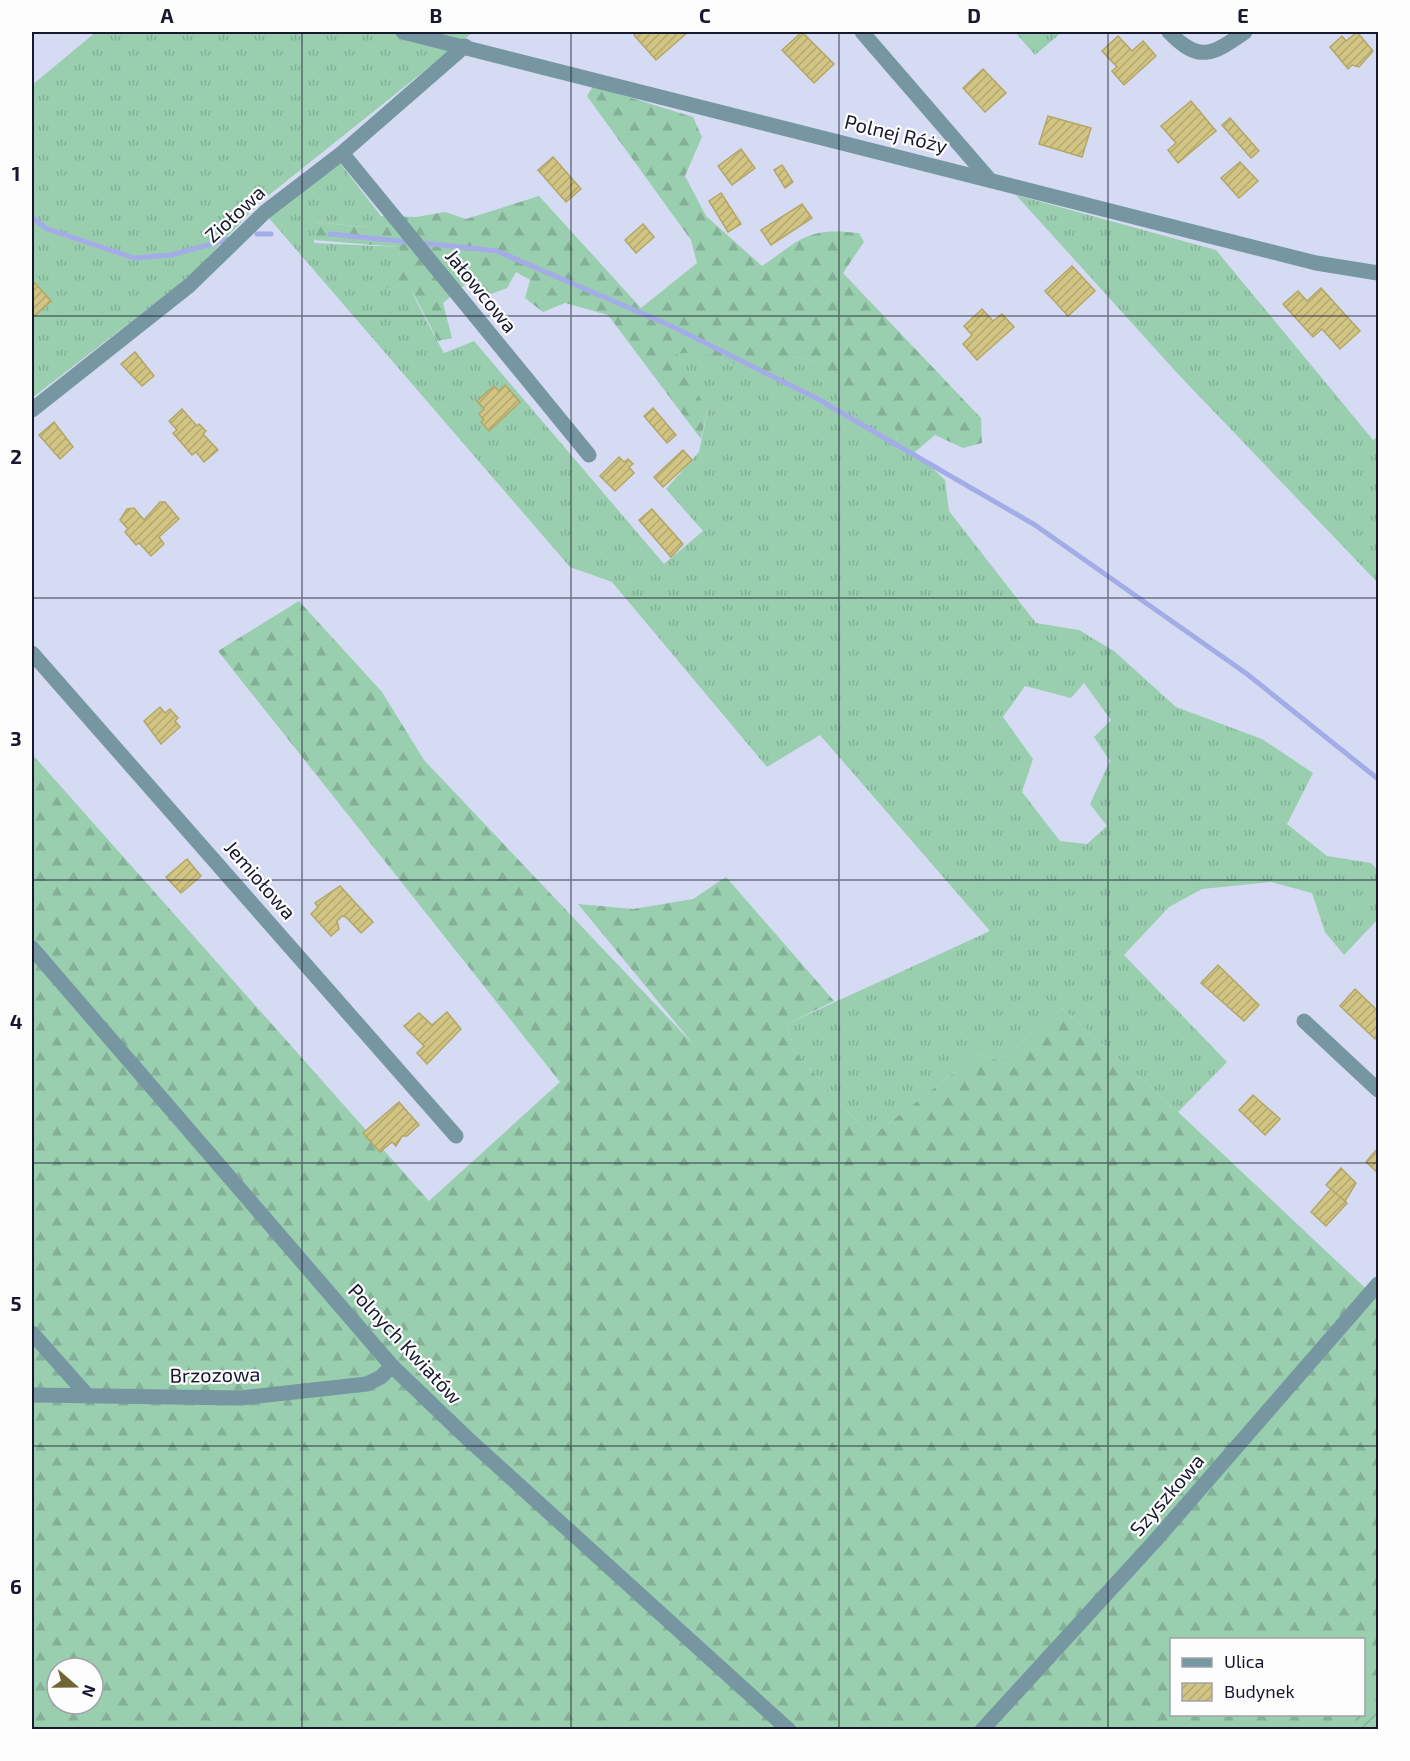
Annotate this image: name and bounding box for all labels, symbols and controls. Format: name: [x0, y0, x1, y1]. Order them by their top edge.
text: A: [160, 3, 174, 27]
text: B: [430, 3, 442, 27]
text: C: [699, 3, 711, 27]
text: D: [967, 3, 981, 27]
text: E: [1237, 3, 1249, 27]
street label: Polnej Róży: [842, 109, 951, 157]
text: 1: [12, 161, 20, 185]
street label: Ziołowa: [199, 180, 269, 247]
street label: Jałowcowa: [441, 244, 523, 337]
text: 2: [10, 444, 22, 468]
text: 3: [10, 726, 22, 750]
street label: Jemiołowa: [220, 835, 302, 924]
text: 4: [10, 1009, 23, 1033]
street label: Polnych Kwiatów: [344, 1278, 468, 1409]
text: 5: [10, 1291, 22, 1315]
street label: Brzozowa: [169, 1361, 261, 1387]
street label: Szyszkowa: [1124, 1448, 1208, 1540]
text: 6: [10, 1574, 22, 1598]
legend: [1170, 1638, 1365, 1716]
text: Ulica: [1224, 1650, 1264, 1672]
north arrow: [45, 1656, 105, 1716]
text: Budynek: [1224, 1680, 1295, 1702]
text: N: [79, 1683, 100, 1700]

